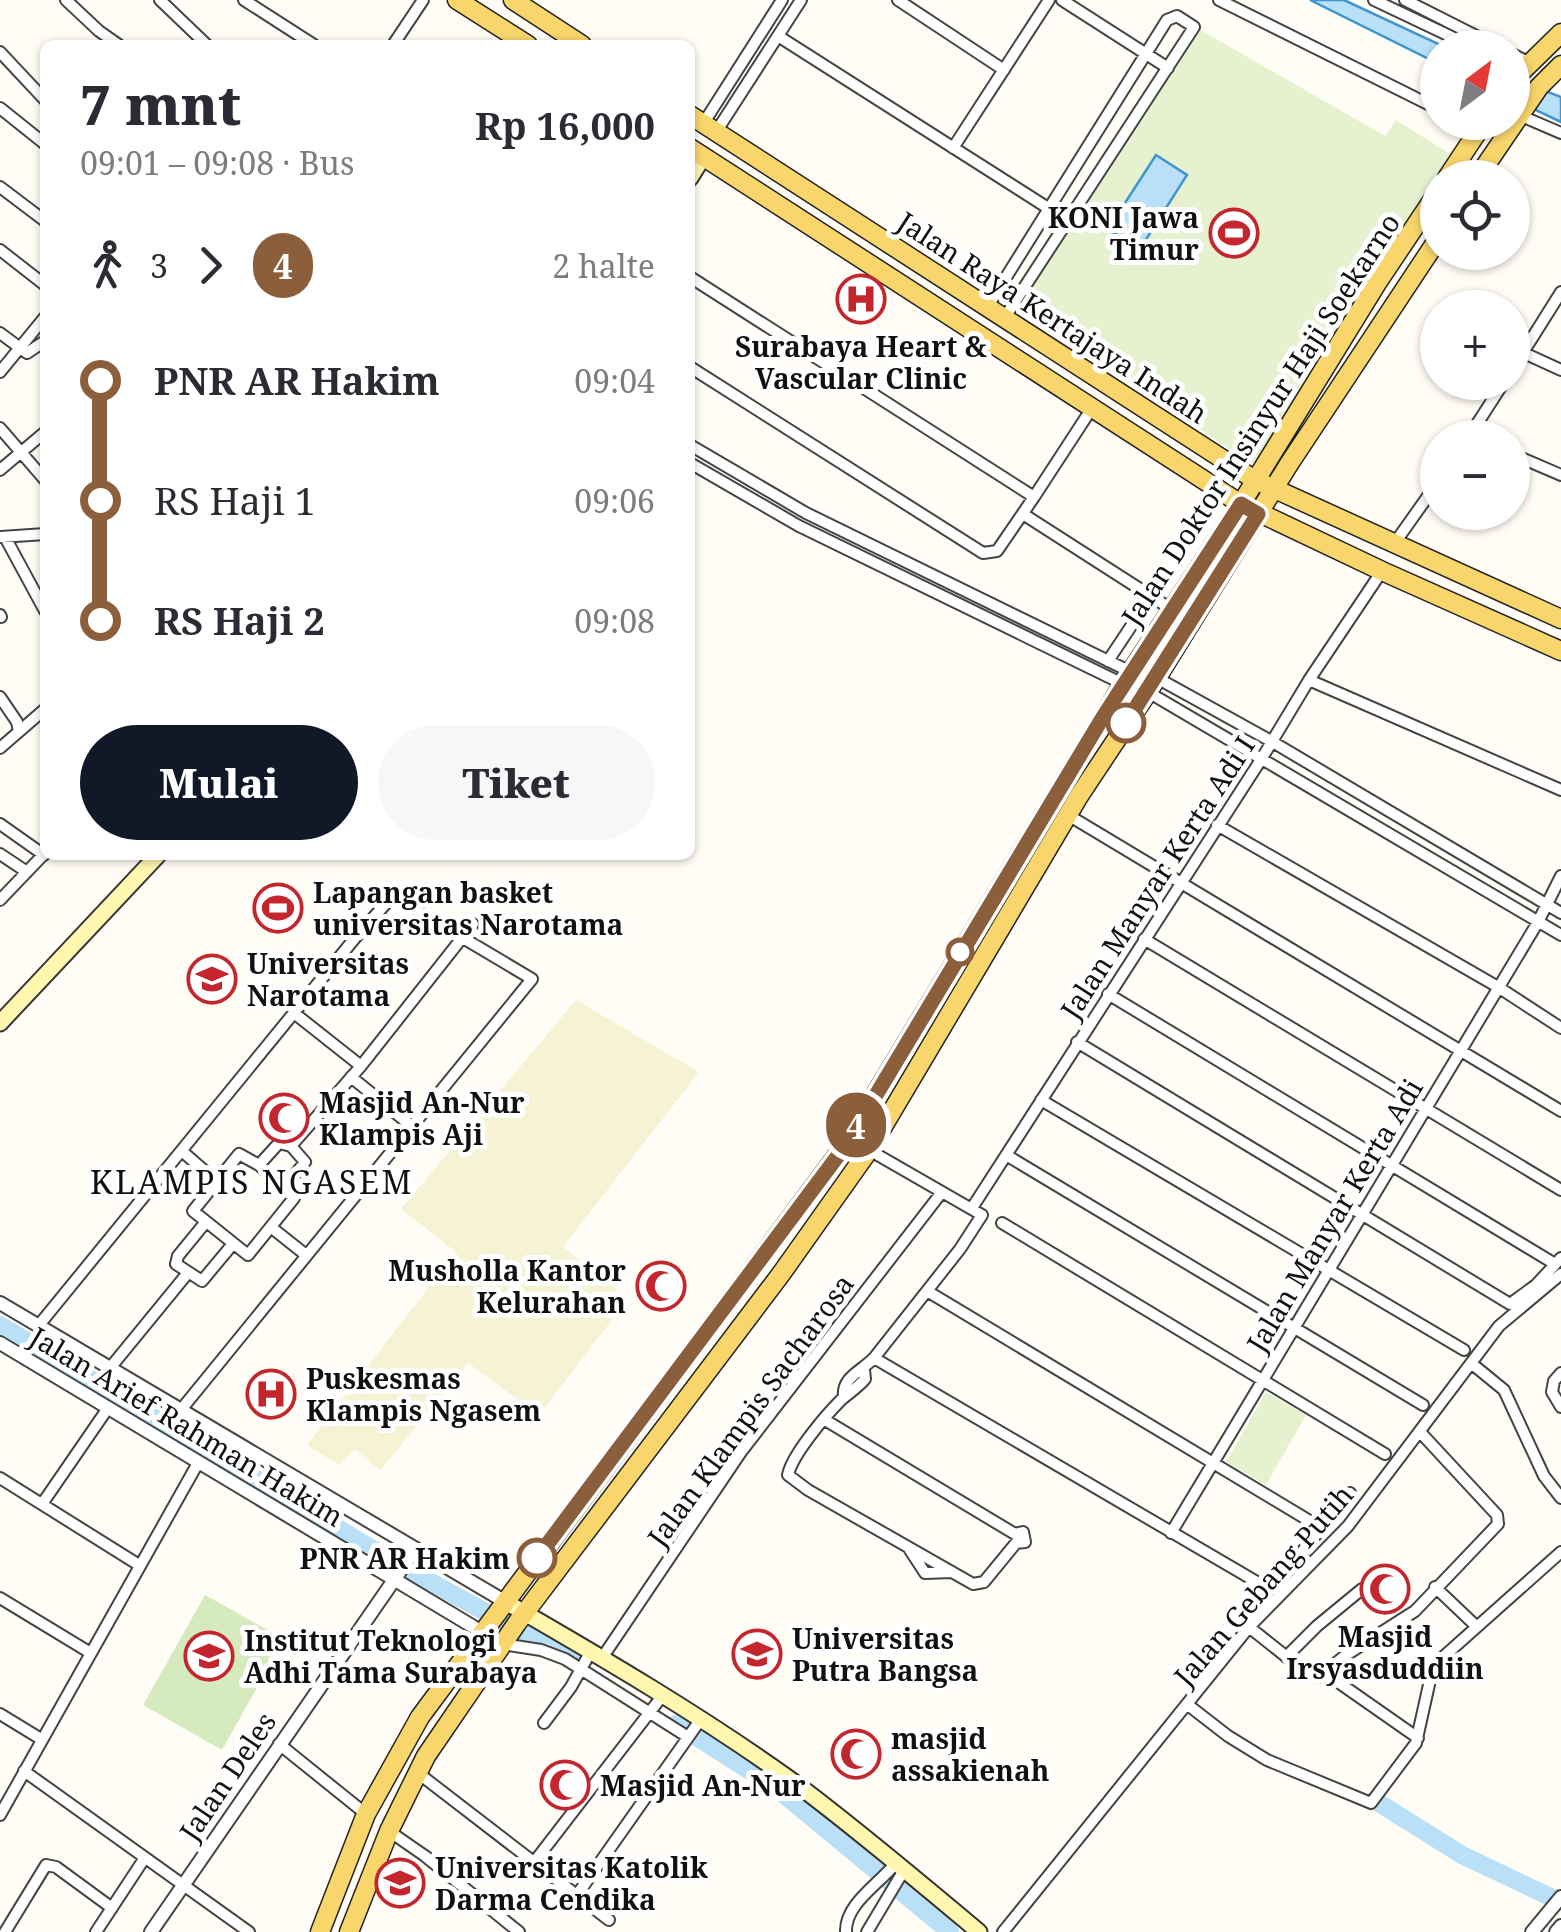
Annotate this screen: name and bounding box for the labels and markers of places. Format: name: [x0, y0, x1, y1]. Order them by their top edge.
place label: KONI Jawa Timur: [1048, 198, 1199, 268]
sports icon: KONI Jawa Timur: [1208, 207, 1260, 259]
hospital icon: Surabaya Heart & Vascular Clinic: [835, 273, 887, 325]
place label: Surabaya Heart & Vascular Clinic: [735, 327, 988, 397]
unlabelled marker: [1107, 704, 1145, 742]
place label: Lapangan basket universitas Narotama: [313, 873, 623, 943]
sports icon: Lapangan basket universitas Narotama: [252, 882, 304, 934]
unlabelled marker: [947, 939, 973, 965]
place label: Universitas Narotama: [247, 944, 409, 1014]
school or university icon: Universitas Narotama: [186, 953, 238, 1005]
place label: Masjid An-Nur Klampis Aji: [319, 1083, 525, 1153]
mosque icon: Masjid An-Nur Klampis Aji: [258, 1092, 310, 1144]
place label: Musholla Kantor Kelurahan: [388, 1251, 626, 1321]
mosque icon: Musholla Kantor Kelurahan: [635, 1260, 687, 1312]
place label: Puskesmas Klampis Ngasem: [306, 1359, 541, 1429]
hospital icon: Puskesmas Klampis Ngasem: [245, 1368, 297, 1420]
place label: PNR AR Hakim: [300, 1539, 510, 1577]
marker: PNR AR Hakim: [518, 1539, 556, 1577]
mosque icon: Masjid Irsyasduddiin: [1359, 1563, 1411, 1615]
place label: Masjid Irsyasduddiin: [1286, 1617, 1484, 1687]
place label: Universitas Putra Bangsa: [792, 1619, 978, 1689]
place label: Institut Teknologi Adhi Tama Surabaya: [244, 1621, 538, 1691]
school or university icon: Universitas Putra Bangsa: [731, 1628, 783, 1680]
school or university icon: Institut Teknologi Adhi Tama Surabaya: [183, 1630, 235, 1682]
place label: masjid assakienah: [891, 1719, 1049, 1789]
mosque icon: masjid assakienah: [830, 1728, 882, 1780]
mosque icon: Masjid An-Nur: [539, 1759, 591, 1811]
place label: Masjid An-Nur: [600, 1766, 806, 1804]
place label: Universitas Katolik Darma Cendika: [435, 1848, 708, 1918]
school or university icon: Universitas Katolik Darma Cendika: [374, 1857, 426, 1909]

